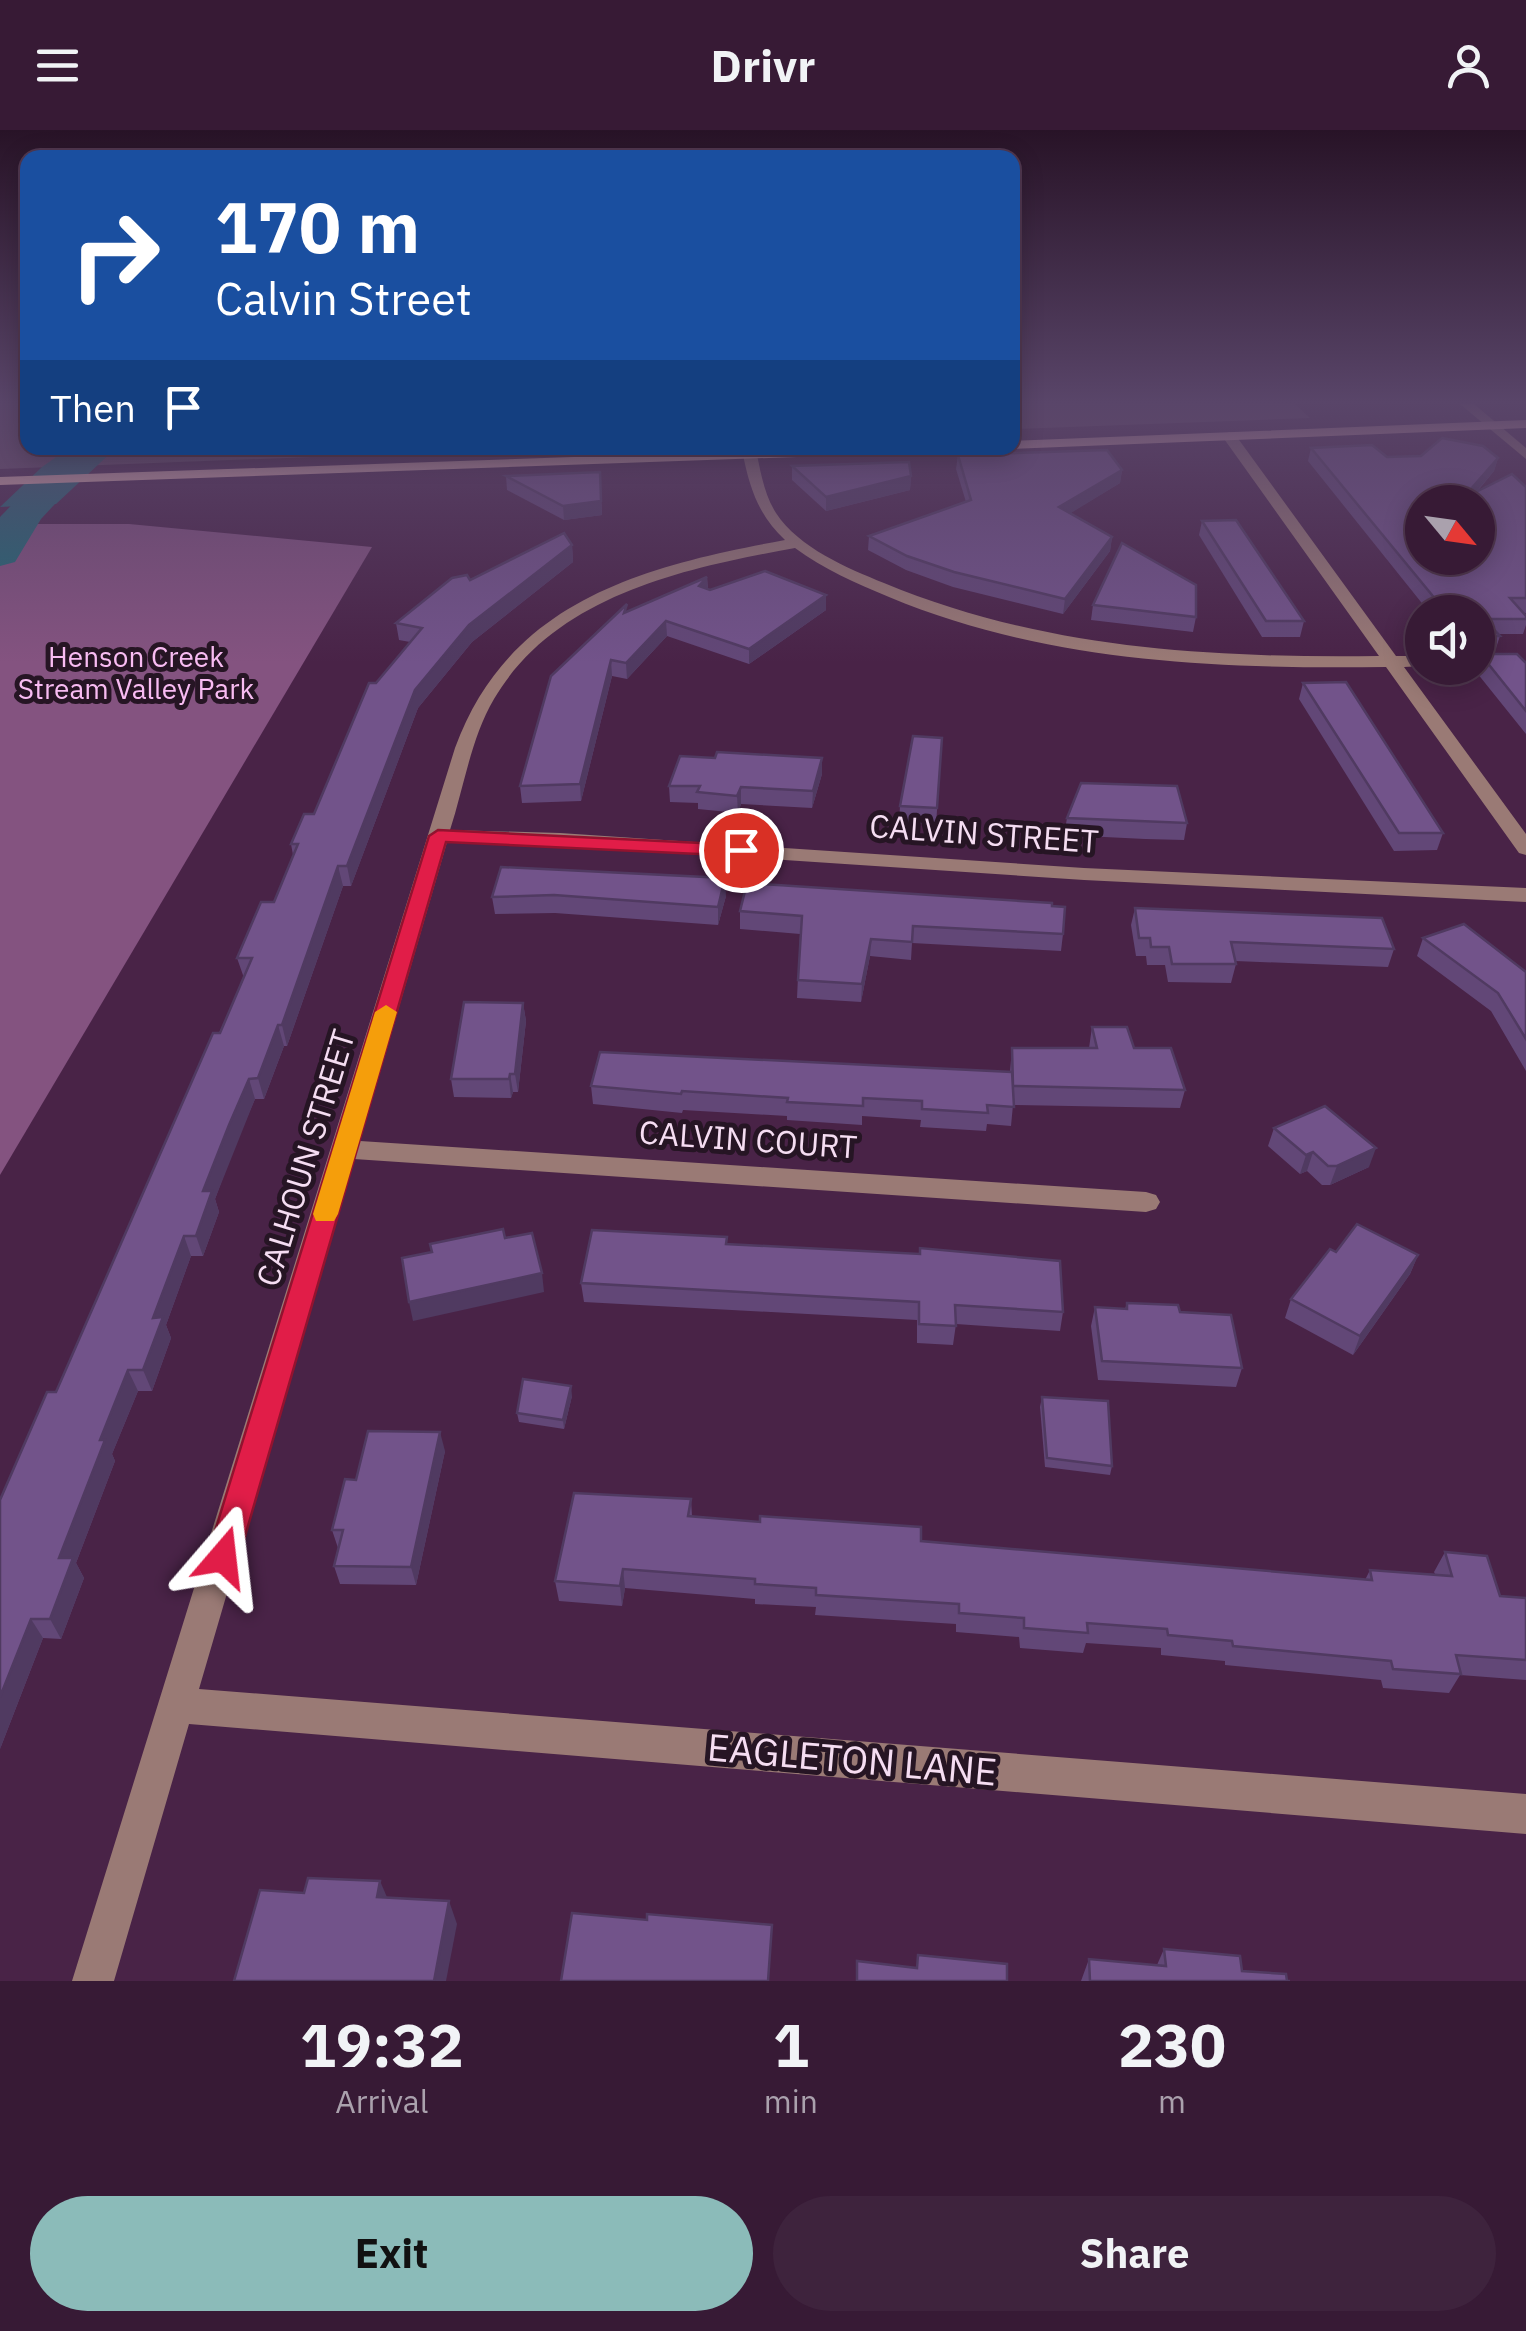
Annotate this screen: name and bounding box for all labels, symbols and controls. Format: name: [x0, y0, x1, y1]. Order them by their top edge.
text: Drivr: [711, 36, 815, 94]
icon: menu: [30, 38, 85, 93]
icon: person: [1441, 38, 1496, 93]
text: 170 m: [215, 181, 420, 272]
icon: right: [50, 190, 180, 320]
text: Calvin Street: [215, 269, 472, 327]
icon: arrive: [156, 380, 211, 435]
text: Then: [50, 383, 136, 432]
north arrow: [1405, 485, 1495, 575]
map controls: [1405, 485, 1495, 685]
button: sound: [1405, 595, 1495, 685]
park label: Henson Creek Stream Valley Park: [18, 638, 254, 707]
street label: CALVIN STREET: [868, 804, 1100, 862]
pin: [699, 808, 784, 893]
icon: arrive: [714, 823, 769, 878]
street label: CALHOUN STREET: [246, 1024, 364, 1291]
street label: CALVIN COURT: [638, 1110, 859, 1168]
position arrow: [171, 1505, 275, 1609]
street label: EAGLETON LANE: [705, 1721, 999, 1796]
text: 19:32: [300, 2005, 464, 2084]
text: 1: [773, 2005, 809, 2084]
text: 230: [1118, 2005, 1226, 2084]
text: Arrival: [335, 2080, 429, 2122]
text: min: [764, 2080, 818, 2122]
text: m: [1158, 2080, 1186, 2122]
button: Exit: [30, 2196, 753, 2311]
button: Share: [773, 2196, 1496, 2311]

